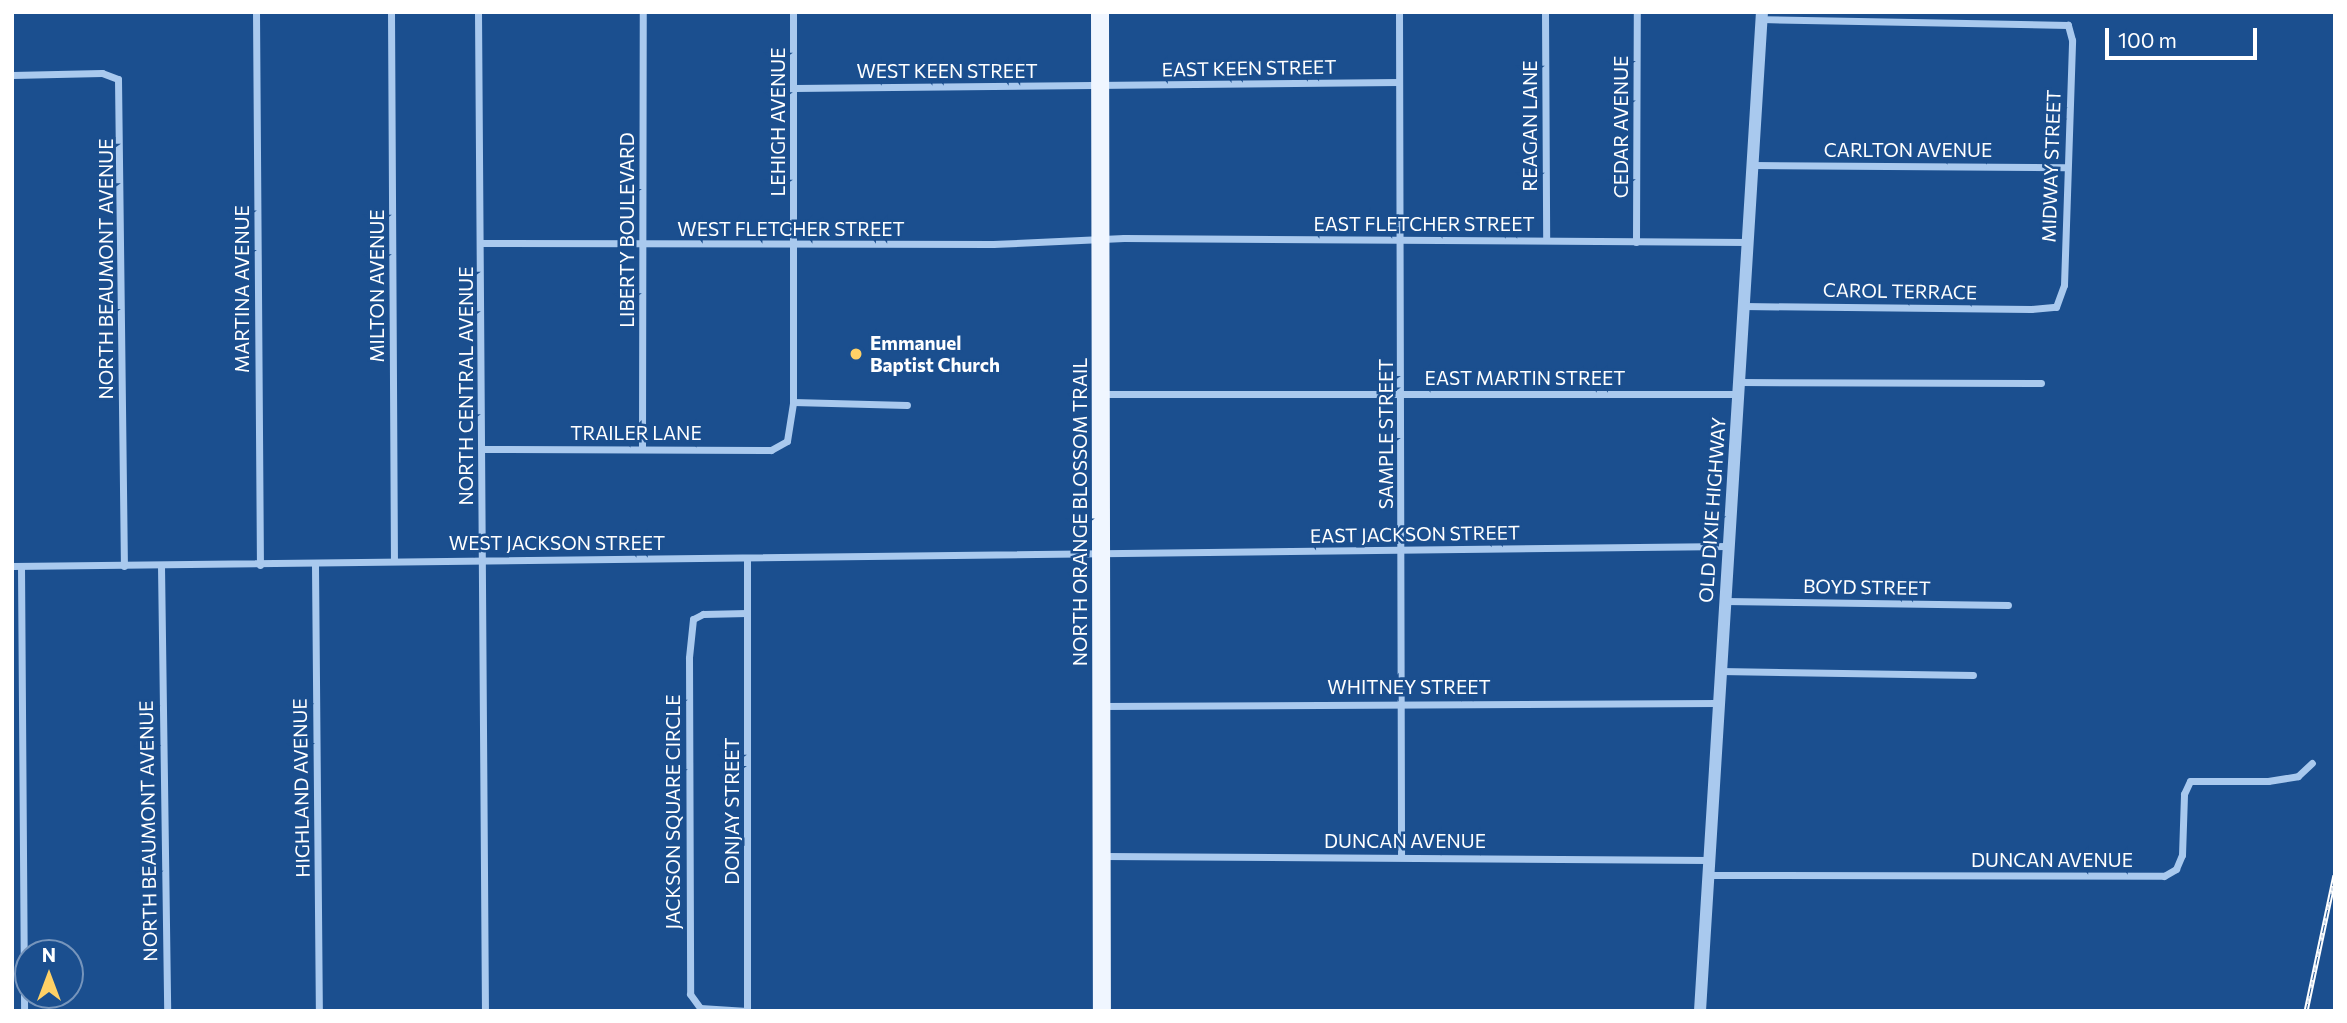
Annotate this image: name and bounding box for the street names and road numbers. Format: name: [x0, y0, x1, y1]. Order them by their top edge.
street label: LEHIGH AVENUE: [767, 47, 789, 197]
street label: EAST KEEN STREET: [1161, 55, 1337, 81]
street label: CEDAR AVENUE: [1610, 56, 1632, 198]
street label: WEST KEEN STREET: [856, 60, 1038, 82]
street label: REAGAN LANE: [1519, 60, 1541, 192]
street label: MIDWAY STREET: [2037, 89, 2065, 243]
street label: LIBERTY BOULEVARD: [616, 132, 638, 328]
street label: NORTH BEAUMONT AVENUE: [95, 138, 117, 400]
street label: CARLTON AVENUE: [1824, 139, 1992, 161]
street label: MARTINA AVENUE: [231, 205, 253, 373]
street label: MILTON AVENUE: [366, 209, 388, 363]
street label: EAST FLETCHER STREET: [1313, 213, 1535, 235]
street label: WEST FLETCHER STREET: [677, 218, 905, 240]
street label: NORTH CENTRAL AVENUE: [455, 267, 477, 505]
street label: CAROL TERRACE: [1823, 278, 1977, 304]
street label: NORTH ORANGE BLOSSOM TRAIL: [1069, 358, 1091, 666]
street label: SAMPLE STREET: [1375, 359, 1397, 509]
street label: EAST MARTIN STREET: [1425, 367, 1625, 389]
street label: OLD DIXIE HIGHWAY: [1694, 416, 1730, 604]
street label: TRAILER LANE: [570, 422, 702, 444]
street label: EAST JACKSON STREET: [1310, 521, 1520, 547]
street label: WEST JACKSON STREET: [449, 532, 665, 554]
street label: BOYD STREET: [1803, 574, 1931, 600]
street label: WHITNEY STREET: [1327, 676, 1491, 698]
street label: JACKSON SQUARE CIRCLE: [662, 694, 684, 930]
street label: HIGHLAND AVENUE: [288, 698, 314, 878]
street label: NORTH BEAUMONT AVENUE: [134, 700, 162, 962]
street label: DONJAY STREET: [721, 737, 743, 885]
street label: DUNCAN AVENUE: [1324, 830, 1486, 852]
street label: DUNCAN AVENUE: [1971, 849, 2133, 871]

